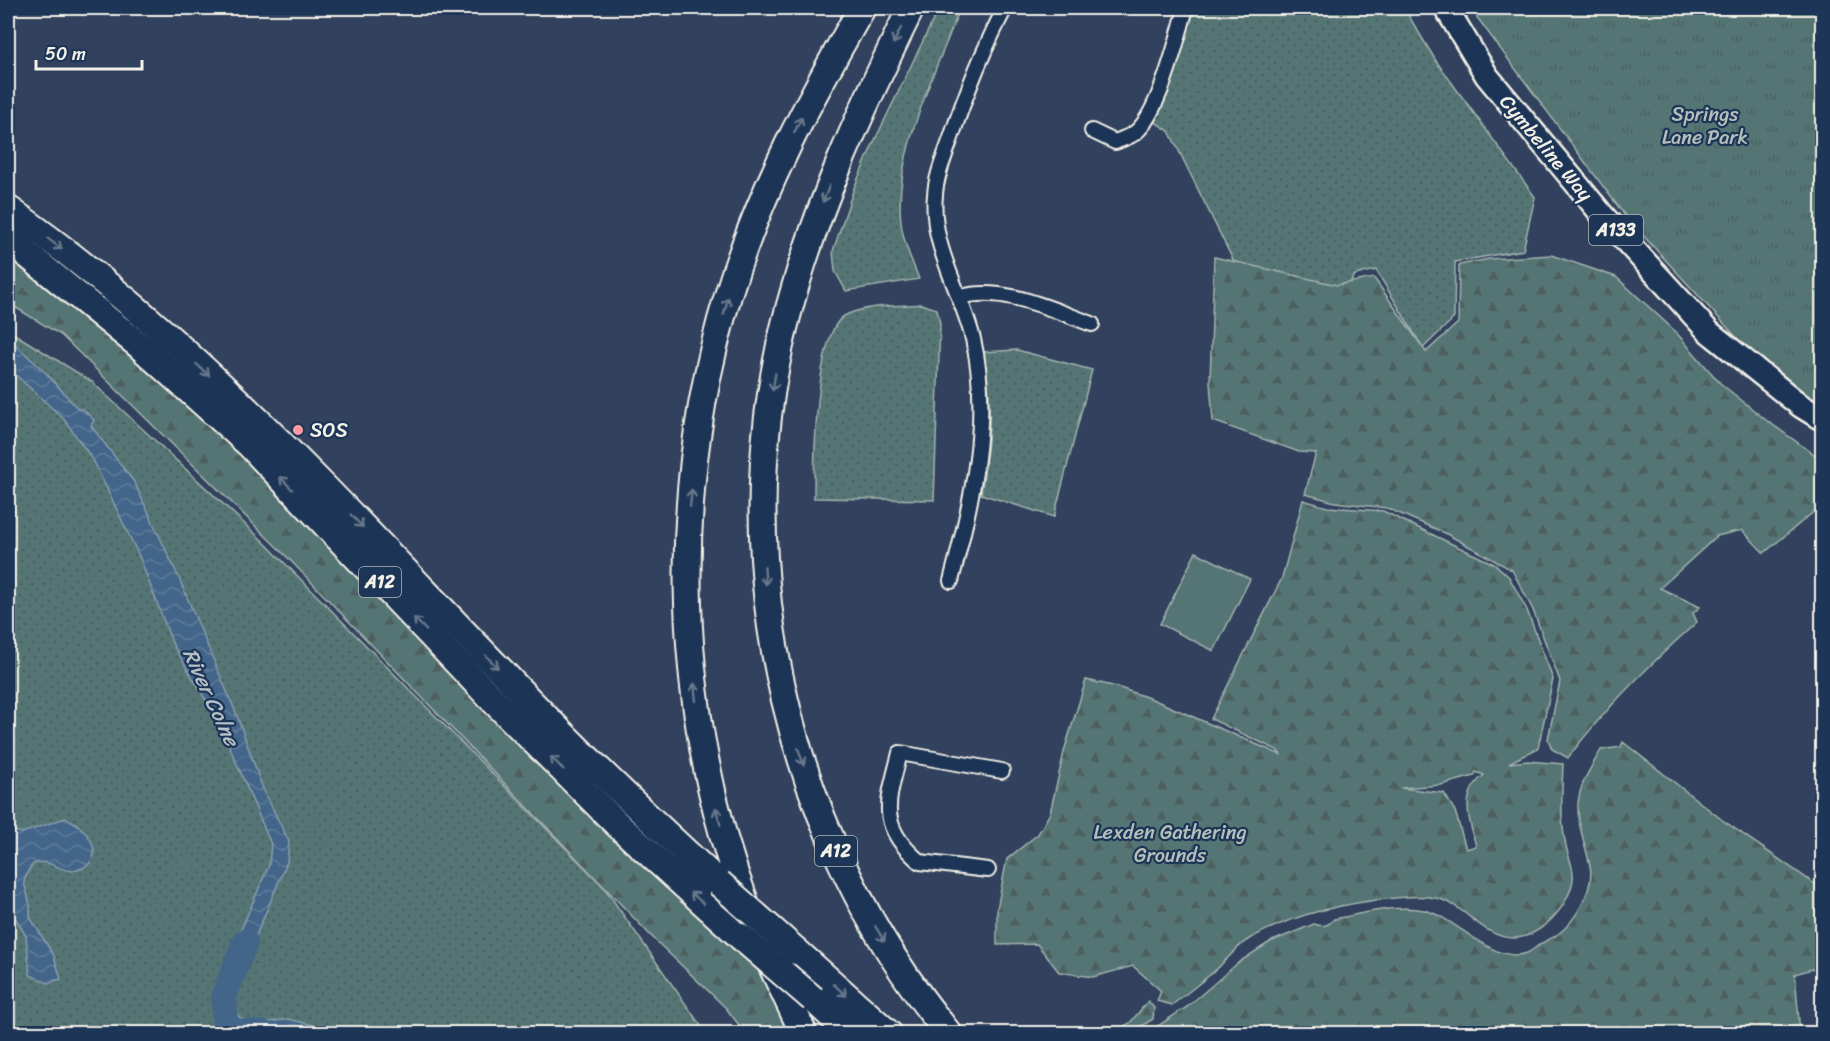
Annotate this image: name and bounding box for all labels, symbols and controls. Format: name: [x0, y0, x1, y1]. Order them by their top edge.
one-way arrow: [891, 26, 903, 44]
scale bar: [36, 33, 142, 71]
text: 50 m: [45, 38, 86, 70]
street label: Cymbeline Way: [1490, 86, 1602, 210]
park label: Springs Lane Park: [1662, 97, 1748, 155]
one-way arrow: [792, 116, 804, 134]
one-way arrow: [820, 185, 831, 203]
road number: A133: [1589, 215, 1643, 245]
one-way arrow: [46, 237, 62, 250]
one-way arrow: [720, 297, 732, 316]
one-way arrow: [195, 363, 210, 377]
one-way arrow: [768, 371, 779, 391]
place label: SOS: [310, 413, 349, 448]
marker: SOS: [291, 423, 305, 437]
one-way arrow: [278, 475, 293, 490]
one-way arrow: [686, 488, 697, 508]
one-way arrow: [350, 513, 364, 528]
one-way arrow: [760, 566, 771, 586]
road number: A12: [359, 567, 401, 597]
one-way arrow: [413, 616, 428, 631]
water label: River Colne: [172, 641, 251, 754]
one-way arrow: [485, 654, 499, 669]
one-way arrow: [689, 683, 700, 703]
one-way arrow: [796, 747, 807, 766]
one-way arrow: [549, 756, 564, 771]
one-way arrow: [711, 807, 723, 826]
park label: Lexden Gathering Grounds: [1093, 815, 1247, 873]
road number: A12: [815, 836, 857, 866]
one-way arrow: [690, 891, 705, 905]
one-way arrow: [874, 925, 886, 942]
one-way arrow: [832, 983, 847, 997]

